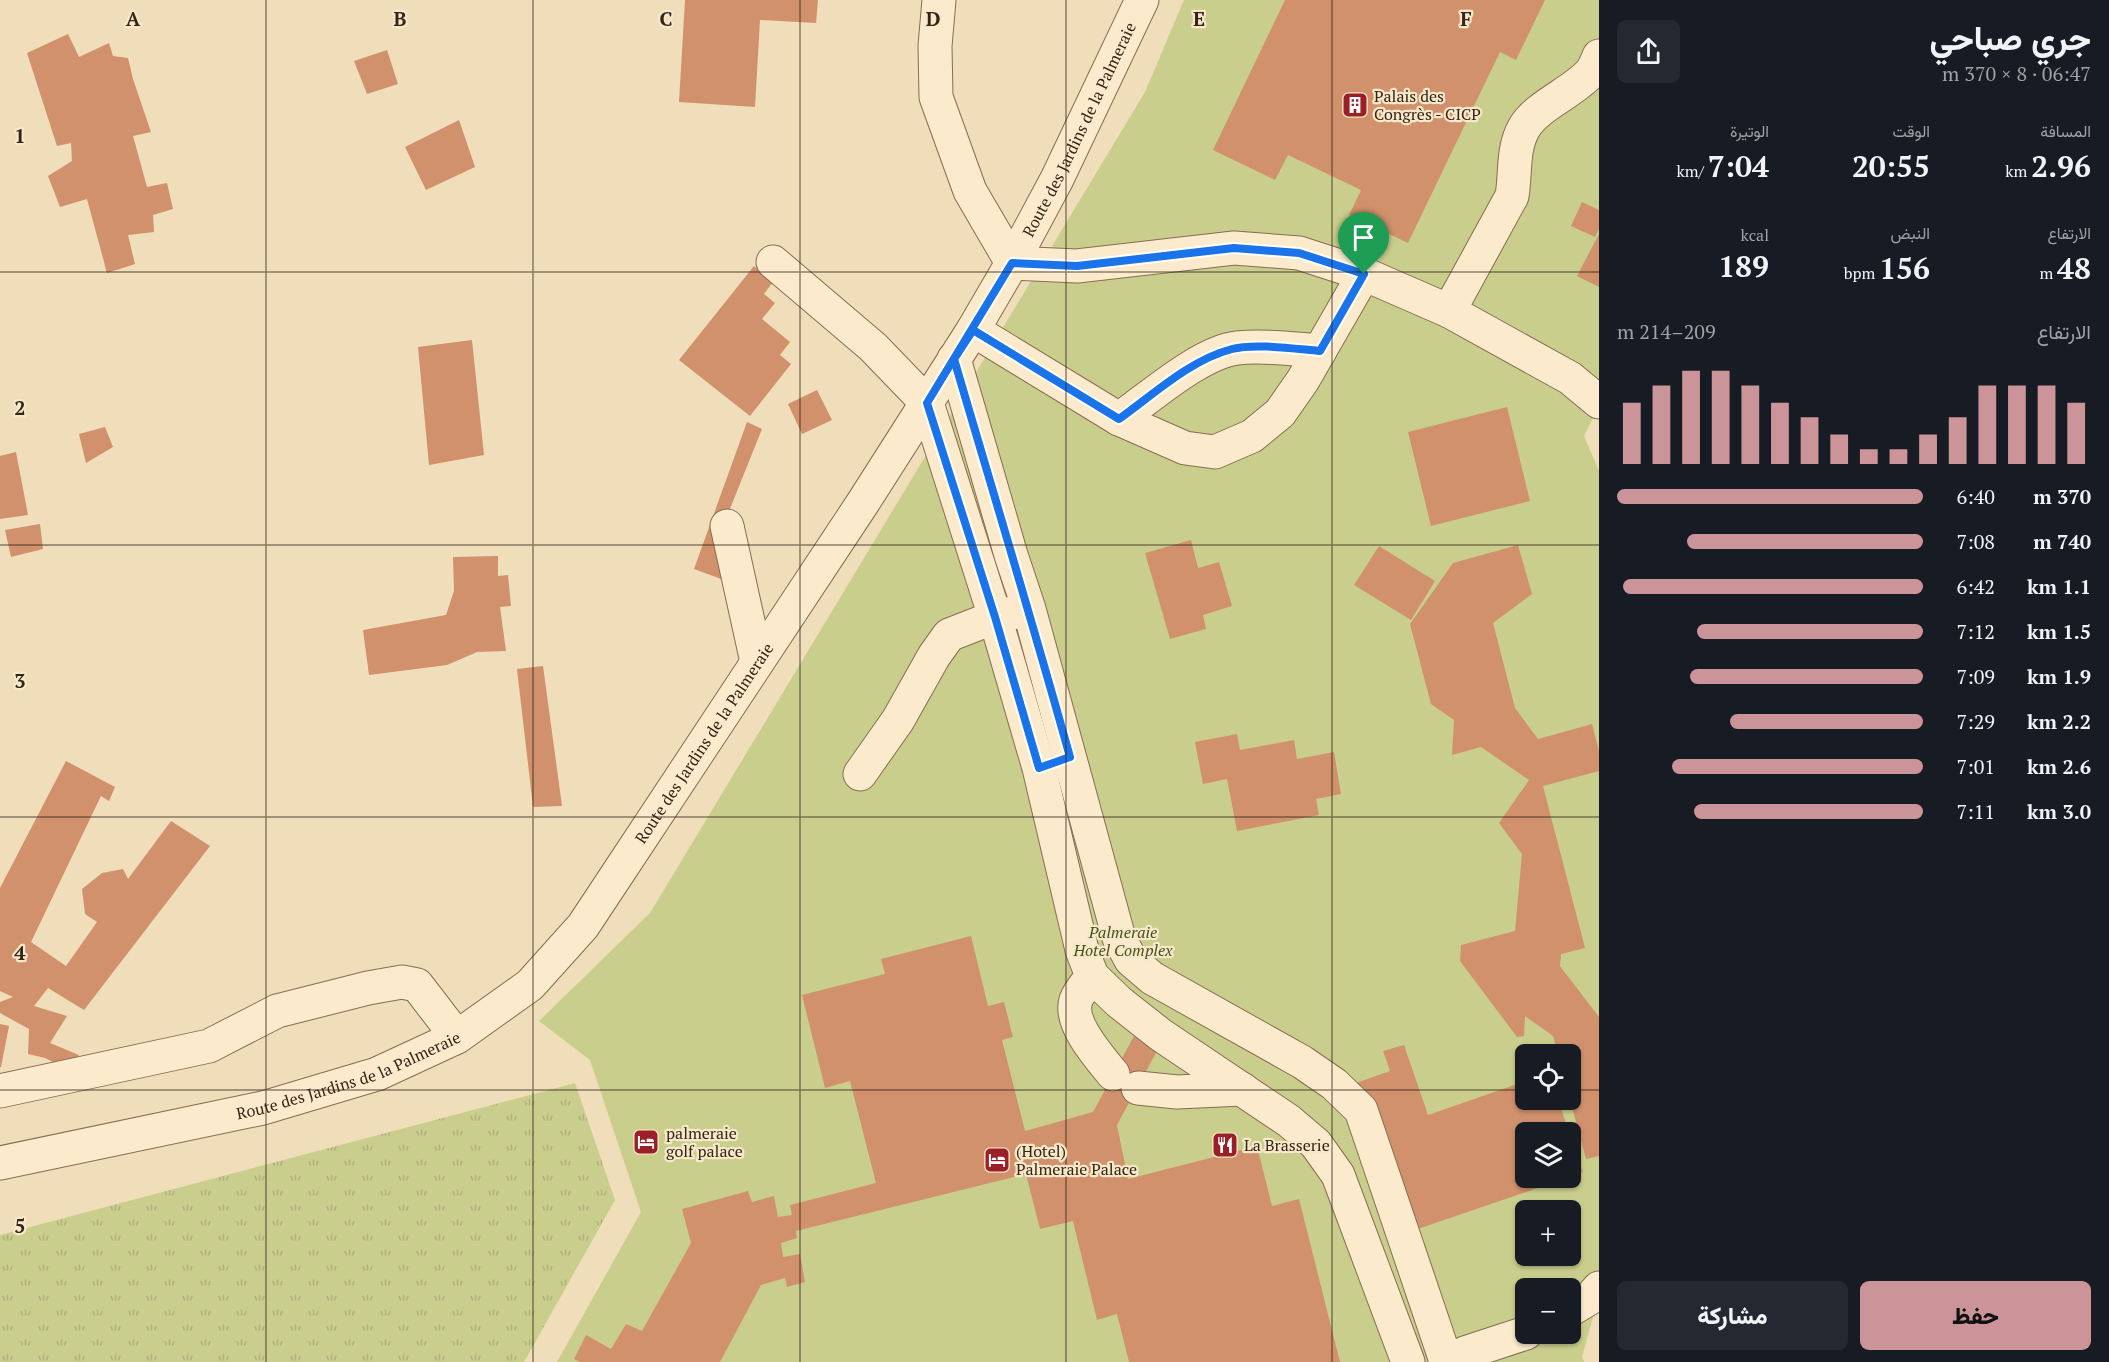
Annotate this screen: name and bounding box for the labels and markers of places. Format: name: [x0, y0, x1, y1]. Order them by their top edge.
place label: Palais des Congrès - CICP: [1374, 85, 1481, 125]
building icon: Palais des Congrès - CICP: [1340, 90, 1370, 120]
pin: [1338, 212, 1389, 274]
place label: palmeraie golf palace: [666, 1122, 743, 1162]
hotel icon: palmeraie golf palace: [631, 1127, 661, 1157]
restaurant icon: La Brasserie: [1210, 1130, 1240, 1160]
place label: La Brasserie: [1244, 1134, 1330, 1156]
place label: (Hotel) Palmeraie Palace: [1016, 1140, 1137, 1180]
hotel icon: (Hotel) Palmeraie Palace: [982, 1145, 1012, 1175]

